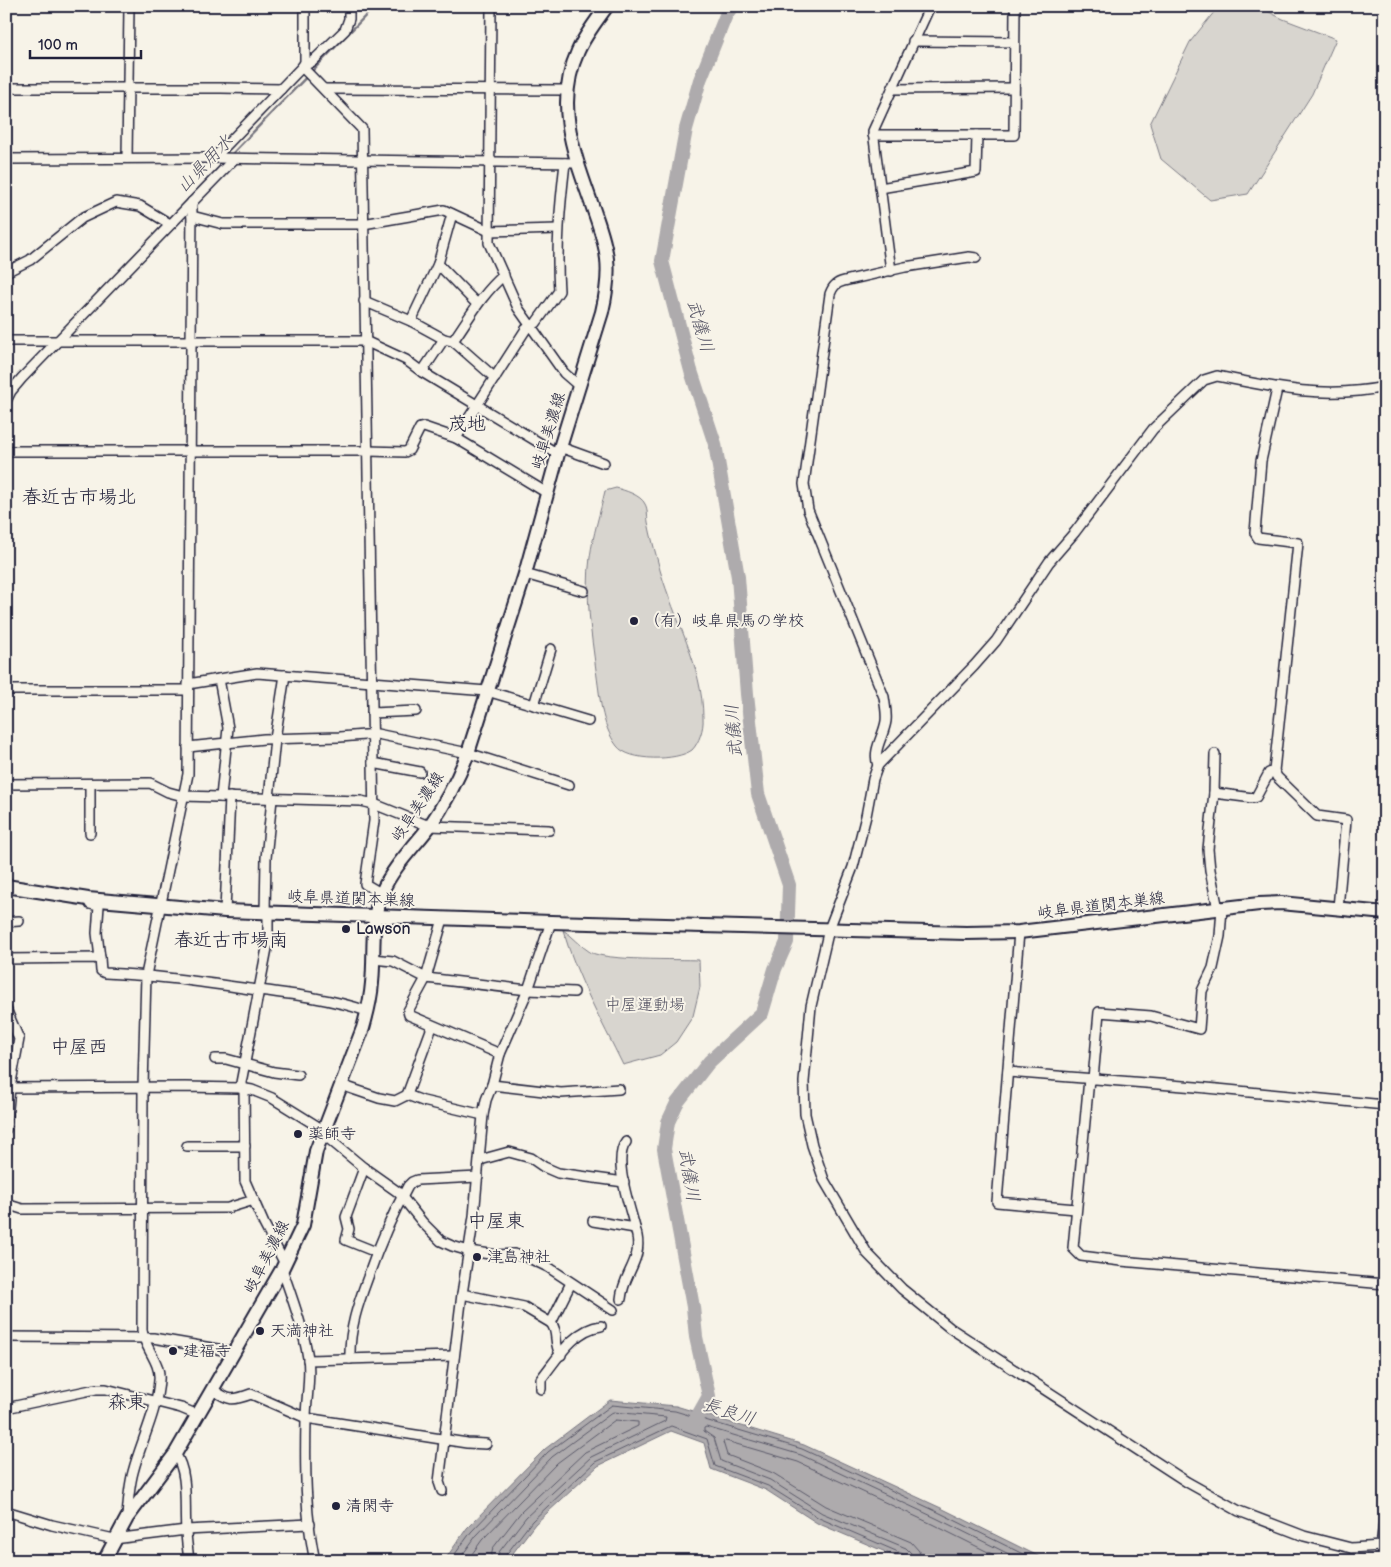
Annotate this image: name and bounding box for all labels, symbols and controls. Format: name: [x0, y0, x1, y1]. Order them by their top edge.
scale bar: [30, 28, 141, 60]
text: 100 m: [38, 36, 78, 55]
water label: 山県用水: [172, 131, 238, 197]
water label: 武儀川: [682, 297, 718, 355]
street label: 岐阜美濃線: [528, 390, 570, 472]
district label: 茂地: [448, 413, 486, 436]
district label: 春近古市場北: [22, 486, 136, 509]
place label: （有）岐阜県馬の学校: [644, 612, 804, 631]
marker: （有）岐阜県馬の学校: [628, 615, 640, 627]
water label: 武儀川: [721, 703, 747, 759]
street label: 岐阜美濃線: [388, 769, 448, 845]
street label: 岐阜県道関本巣線: [287, 887, 415, 911]
street label: 岐阜県道関本巣線: [1036, 889, 1166, 923]
place label: Lawson: [356, 920, 411, 939]
marker: Lawson: [340, 923, 352, 935]
district label: 春近古市場南: [174, 929, 288, 952]
park label: 中屋運動場: [605, 996, 685, 1015]
district label: 中屋西: [50, 1036, 108, 1059]
place label: 薬師寺: [308, 1125, 356, 1144]
marker: 薬師寺: [292, 1128, 304, 1140]
water label: 武儀川: [674, 1147, 704, 1203]
district label: 中屋東: [467, 1210, 525, 1233]
street label: 岐阜美濃線: [240, 1217, 294, 1297]
place label: 津島神社: [487, 1248, 551, 1267]
marker: 津島神社: [471, 1251, 483, 1263]
place label: 天満神社: [270, 1322, 334, 1341]
marker: 天満神社: [254, 1325, 266, 1337]
place label: 建福寺: [183, 1342, 231, 1361]
marker: 建福寺: [167, 1345, 179, 1357]
district label: 森東: [108, 1391, 146, 1414]
water label: 長良川: [700, 1394, 758, 1430]
place label: 清閑寺: [346, 1497, 394, 1516]
marker: 清閑寺: [330, 1500, 342, 1512]

